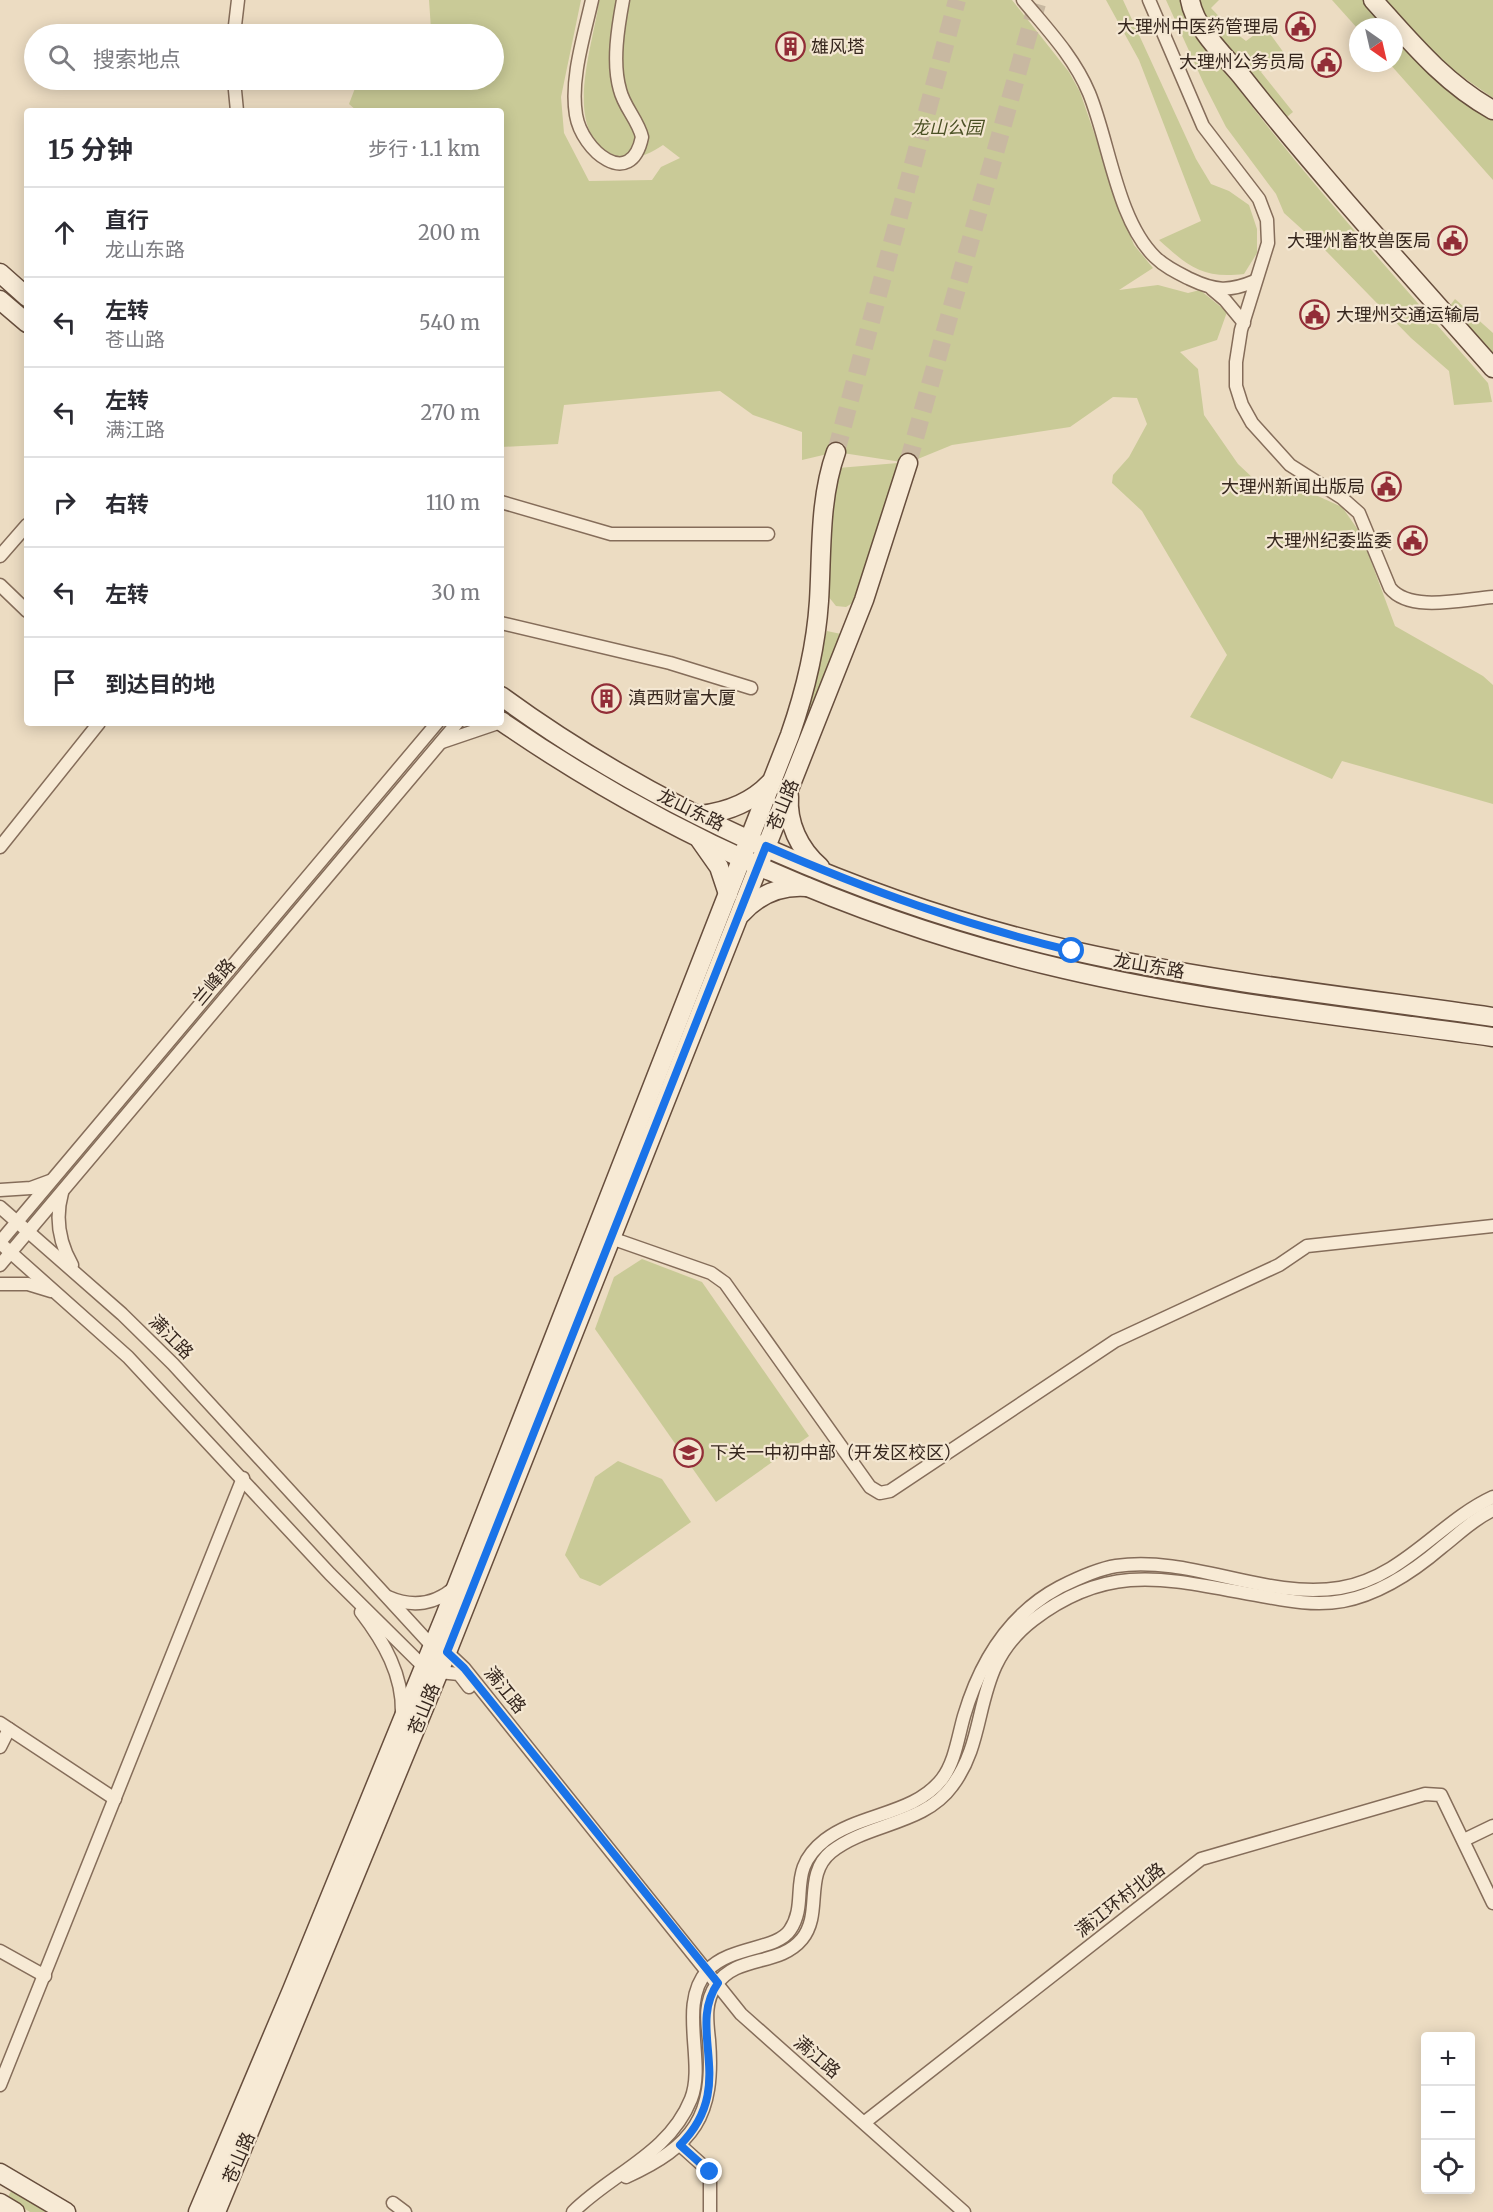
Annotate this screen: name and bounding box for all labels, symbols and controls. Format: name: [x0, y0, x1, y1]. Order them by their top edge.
public building icon: 大理州中医药管理局: [1284, 11, 1316, 43]
place label: 大理州中医药管理局: [1117, 15, 1279, 38]
north arrow: [1349, 18, 1403, 72]
search box: [24, 24, 504, 90]
building icon: 雄风塔: [774, 31, 806, 63]
place label: 雄风塔: [811, 35, 865, 58]
icon: search: [45, 41, 78, 74]
text: 搜索地点: [93, 45, 181, 73]
public building icon: 大理州公务员局: [1310, 46, 1342, 78]
place label: 大理州公务员局: [1179, 50, 1305, 73]
park label: 龙山公园: [911, 116, 986, 139]
text: 15 分钟: [48, 133, 133, 166]
text: 步行 · 1.1 km: [368, 136, 480, 161]
text: 直行: [105, 206, 149, 234]
icon: ahead: [48, 216, 81, 249]
text: 200 m: [418, 220, 480, 245]
public building icon: 大理州畜牧兽医局: [1436, 225, 1468, 257]
place label: 大理州畜牧兽医局: [1287, 229, 1431, 252]
text: 龙山东路: [105, 237, 185, 262]
text: 左转: [105, 296, 149, 324]
public building icon: 大理州交通运输局: [1299, 299, 1331, 331]
place label: 大理州交通运输局: [1336, 303, 1480, 326]
icon: left: [48, 306, 81, 339]
text: 540 m: [419, 310, 480, 335]
text: 苍山路: [105, 327, 165, 352]
text: 左转: [105, 386, 149, 414]
icon: left: [48, 396, 81, 429]
text: 270 m: [420, 400, 480, 425]
text: 满江路: [105, 417, 165, 442]
public building icon: 大理州新闻出版局: [1370, 471, 1402, 503]
place label: 大理州新闻出版局: [1221, 475, 1365, 498]
icon: right: [48, 486, 81, 519]
text: 右转: [105, 490, 149, 518]
text: 110 m: [426, 490, 480, 515]
public building icon: 大理州纪委监委: [1397, 525, 1429, 557]
place label: 大理州纪委监委: [1266, 529, 1392, 552]
icon: left: [48, 576, 81, 609]
text: 左转: [105, 580, 149, 608]
text: 30 m: [431, 580, 480, 605]
icon: arrive: [48, 666, 81, 699]
text: 到达目的地: [105, 670, 215, 698]
building icon: 滇西财富大厦: [591, 682, 623, 714]
place label: 滇西财富大厦: [628, 686, 736, 709]
street label: 苍山路: [762, 775, 803, 834]
street label: 龙山东路: [654, 783, 729, 836]
route start: [1058, 937, 1084, 963]
street label: 龙山东路: [1112, 948, 1187, 983]
street label: 兰峰路: [187, 954, 240, 1010]
street label: 满江路: [144, 1309, 199, 1364]
school or university icon: 下关一中初中部（开发区校区）: [673, 1437, 705, 1469]
place label: 下关一中初中部（开发区校区）: [710, 1441, 962, 1464]
street label: 满江路: [479, 1661, 531, 1718]
street label: 苍山路: [403, 1679, 444, 1738]
street label: 满江环村北路: [1070, 1857, 1169, 1942]
street label: 满江路: [789, 2030, 845, 2083]
map controls: [1421, 2032, 1475, 2194]
button: +: [1421, 2032, 1475, 2086]
button: −: [1421, 2086, 1475, 2140]
street label: 苍山路: [217, 2128, 260, 2187]
button: locate: [1421, 2140, 1475, 2194]
route end: [696, 2158, 722, 2184]

